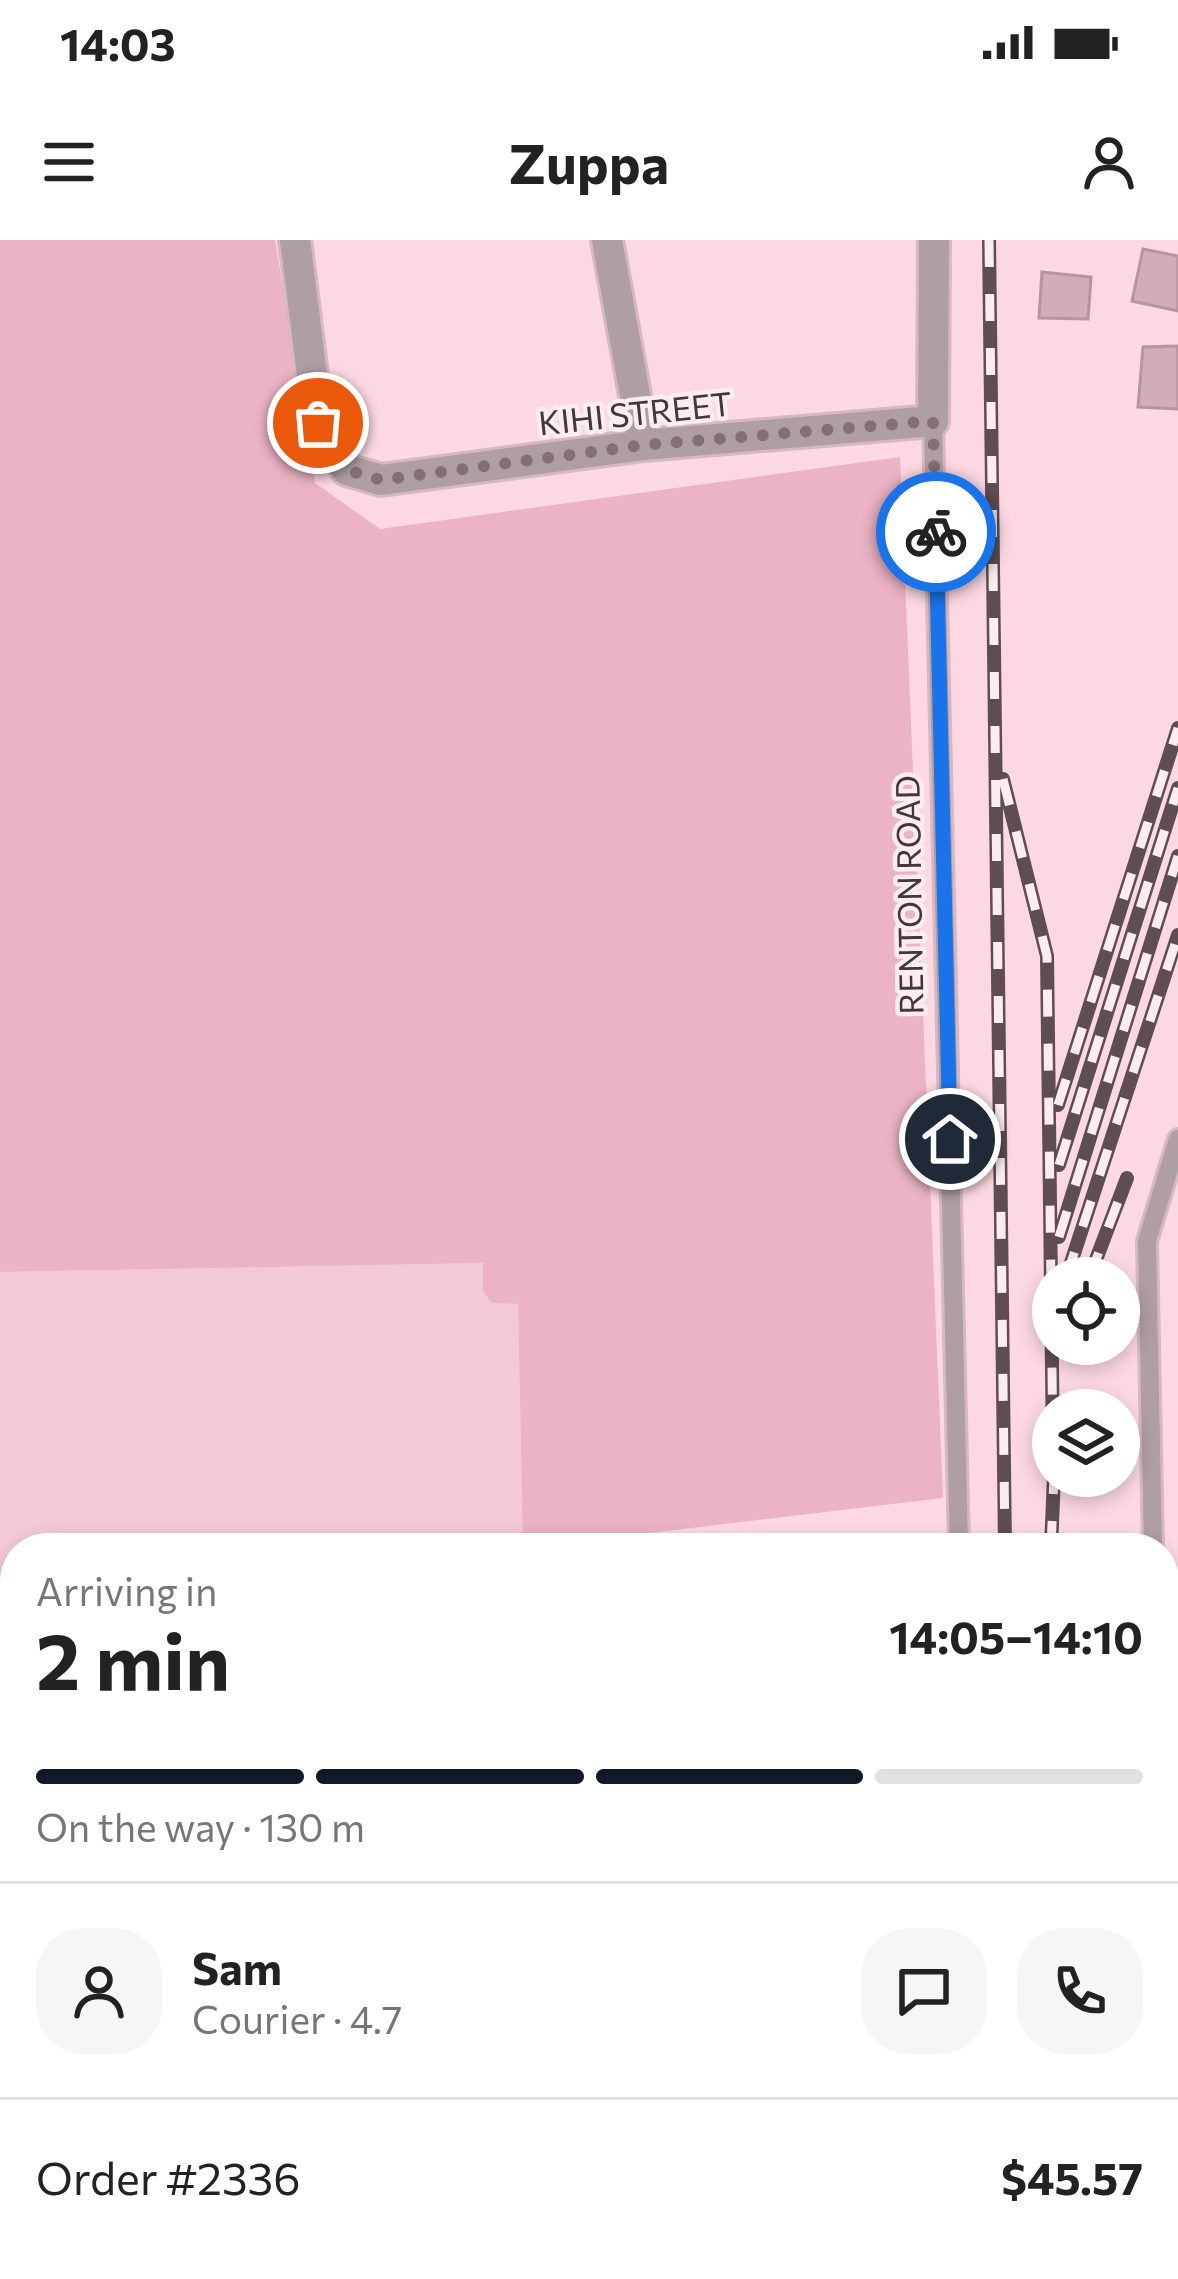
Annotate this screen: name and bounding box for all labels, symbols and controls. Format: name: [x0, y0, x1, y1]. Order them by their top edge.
text: 14:03: [60, 15, 176, 70]
icon: menu: [36, 129, 102, 195]
text: Zuppa: [509, 129, 669, 195]
icon: person: [1076, 129, 1142, 195]
pin: [267, 372, 369, 474]
street label: KIHI STREET: [536, 381, 734, 443]
icon: bag: [285, 390, 351, 456]
courier: [876, 472, 996, 592]
icon: bike: [903, 499, 969, 565]
street label: RENTON ROAD: [885, 775, 931, 1015]
pin: [899, 1088, 1001, 1190]
icon: home: [917, 1106, 983, 1172]
map controls: [1032, 1257, 1140, 1497]
button: locate: [1032, 1257, 1140, 1365]
button: layers: [1032, 1389, 1140, 1497]
text: Arriving in: [36, 1566, 217, 1614]
text: 14:05–14:10: [889, 1608, 1143, 1663]
text: 2 min: [36, 1611, 230, 1706]
text: On the way · 130 m: [36, 1802, 365, 1850]
button: person: [36, 1928, 162, 2054]
button: chat: [861, 1928, 987, 2054]
button: phone: [1017, 1928, 1143, 2054]
text: Sam: [192, 1939, 282, 1994]
text: Courier · 4.7: [192, 1994, 402, 2042]
text: Order #2336: [36, 2149, 301, 2204]
text: $45.57: [1001, 2149, 1143, 2204]

